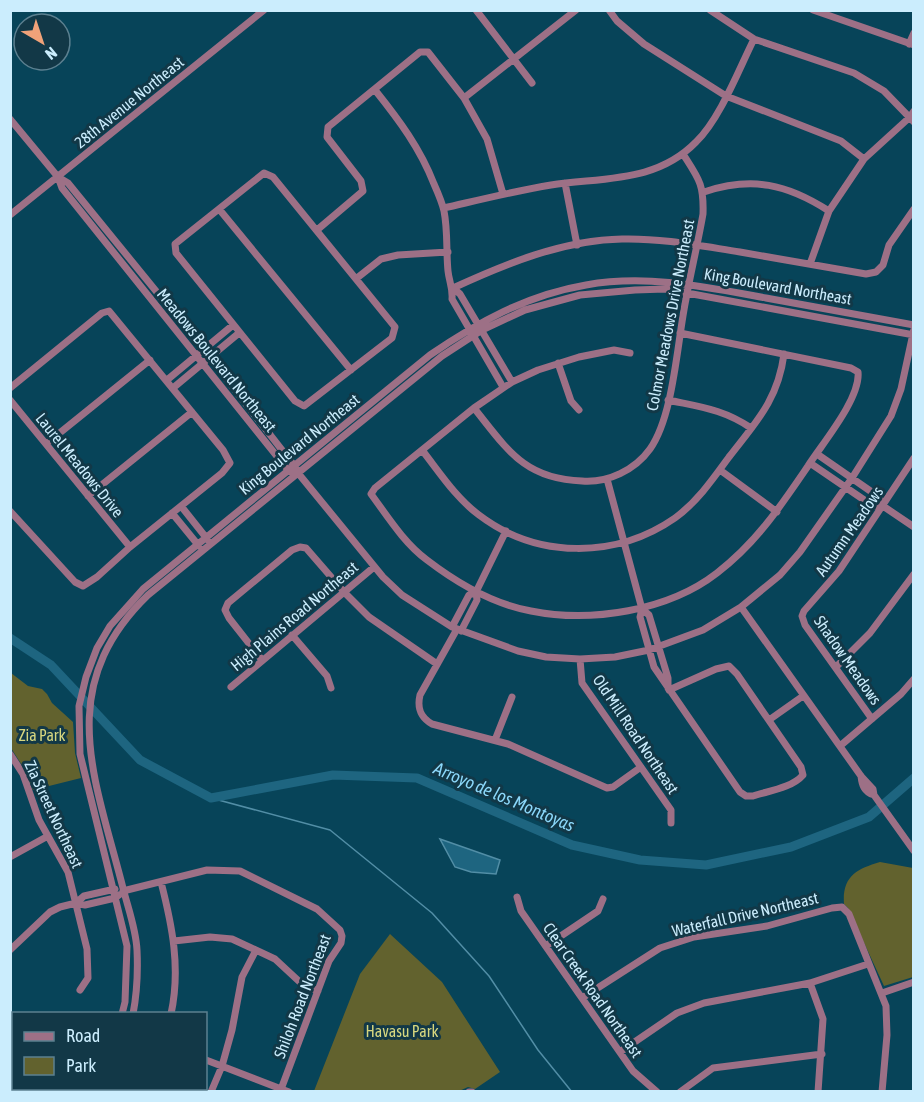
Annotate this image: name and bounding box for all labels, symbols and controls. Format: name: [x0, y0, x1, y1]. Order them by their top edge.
north arrow: [12, 12, 72, 72]
text: N: [42, 44, 61, 64]
street label: 28th Avenue Northeast: [71, 52, 187, 151]
street label: Colmor Meadows Drive Northeast: [643, 217, 697, 412]
street label: King Boulevard Northeast: [703, 264, 854, 309]
street label: Meadows Boulevard Northeast: [154, 285, 281, 436]
street label: King Boulevard Northeast: [235, 390, 364, 499]
street label: Laurel Meadows Drive: [33, 409, 127, 521]
street label: Autumn Meadows: [812, 483, 887, 579]
street label: High Plains Road Northeast: [227, 557, 362, 675]
street label: Shadow Meadows: [811, 612, 885, 708]
street label: Old Mill Road Northeast: [589, 671, 683, 797]
park label: Zia Park: [18, 726, 66, 744]
street label: Zia Street Northeast: [21, 757, 87, 871]
water label: Arroyo de los Montoyas: [430, 757, 578, 836]
street label: Waterfall Drive Northeast: [670, 888, 820, 940]
street label: Clear Creek Road Northeast: [540, 919, 647, 1061]
street label: Shiloh Road Northeast: [270, 931, 334, 1061]
legend: [12, 1012, 207, 1090]
park label: Havasu Park: [366, 1022, 438, 1040]
text: Road: [66, 1025, 100, 1046]
text: Park: [66, 1055, 96, 1076]

